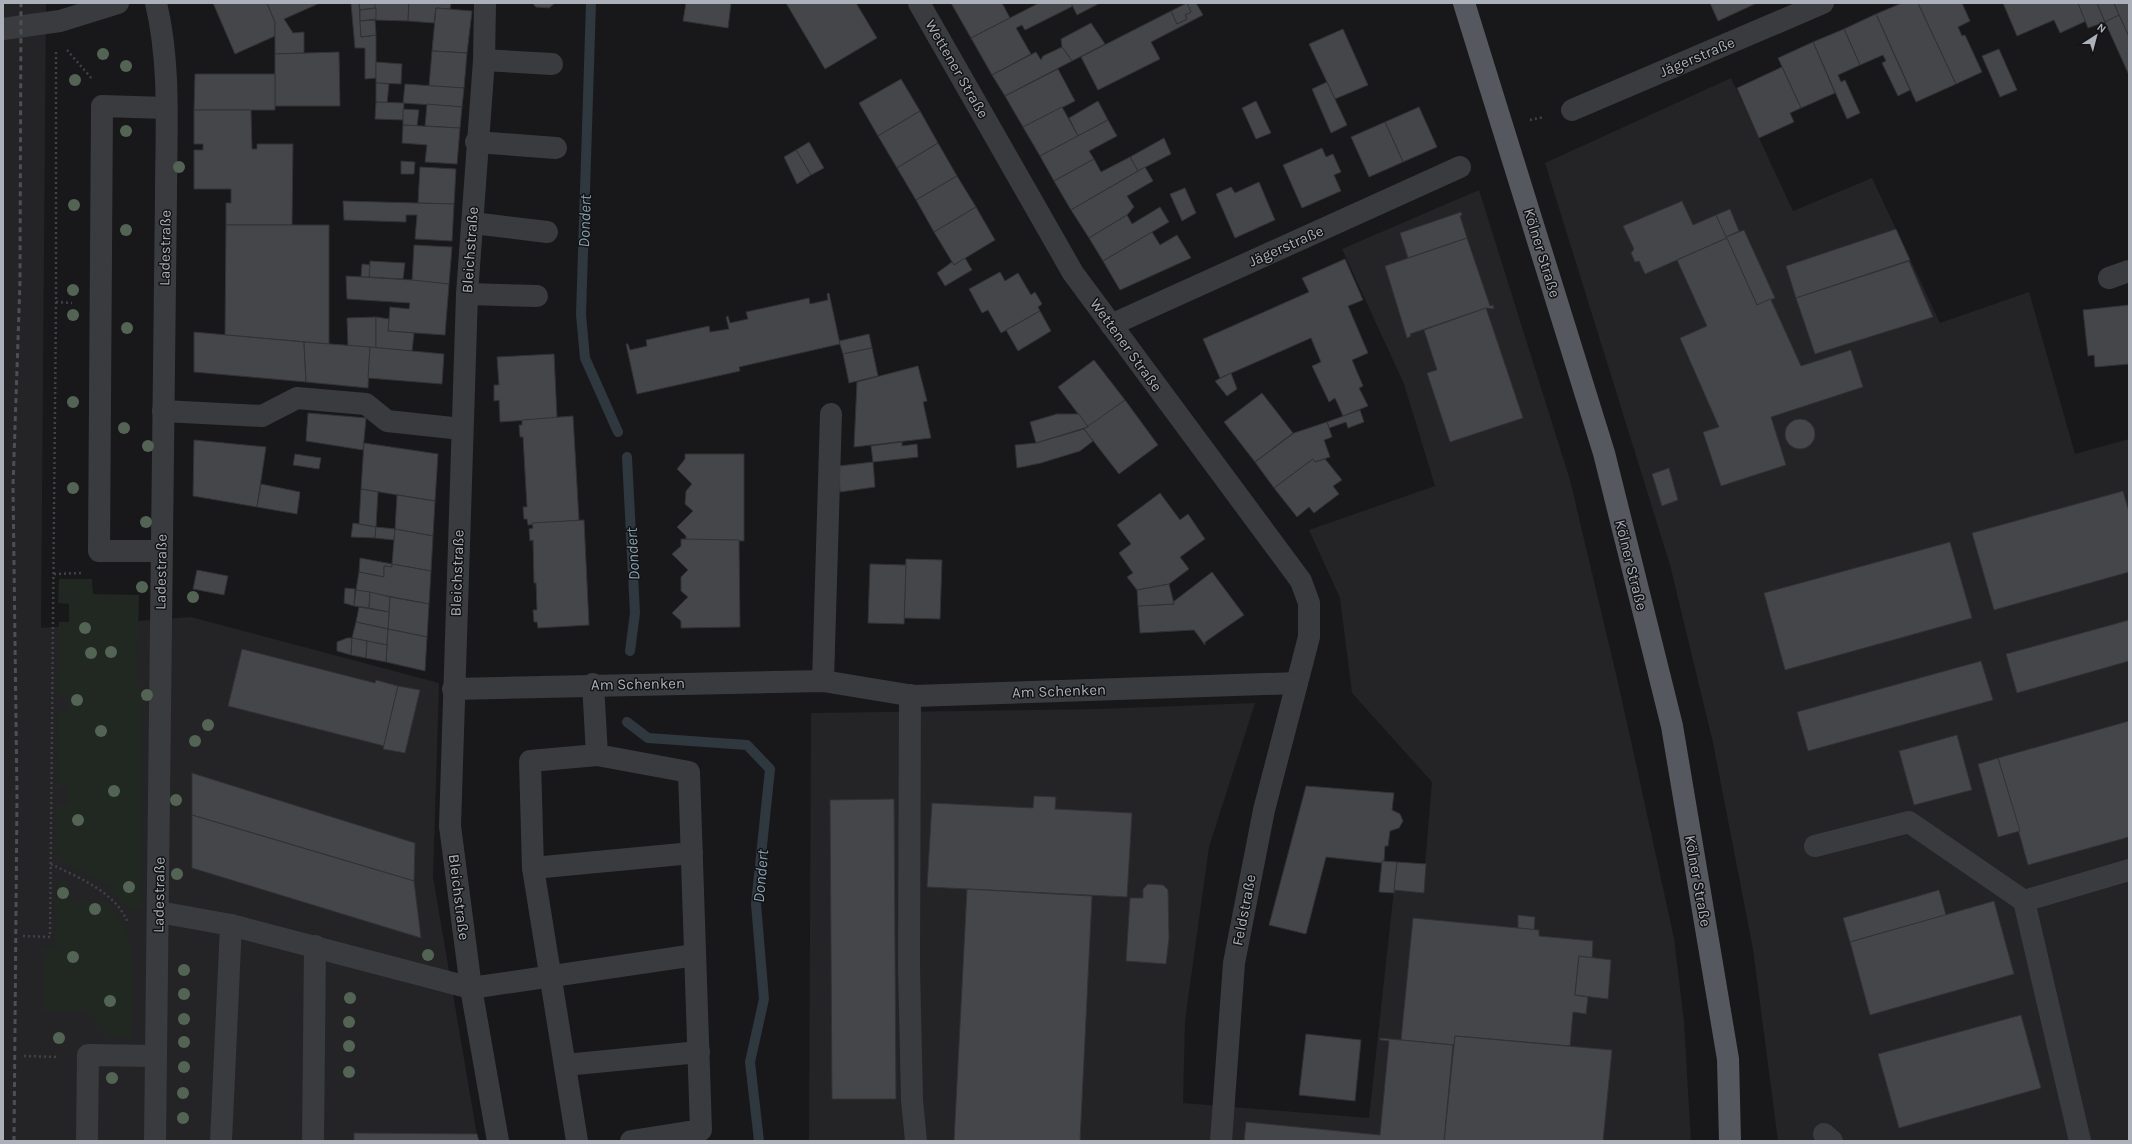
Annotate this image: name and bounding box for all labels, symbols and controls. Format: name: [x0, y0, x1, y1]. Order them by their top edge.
north arrow: [2076, 16, 2116, 56]
street label: Wettener Straße: [922, 17, 992, 121]
text: N: [2095, 21, 2109, 36]
street label: Jägerstraße: [1657, 33, 1737, 81]
water label: Dondert: [574, 194, 595, 248]
street label: Bleichstraße: [458, 206, 482, 294]
street label: Kölner Straße: [1520, 206, 1564, 300]
street label: Ladestraße: [155, 210, 175, 286]
street label: Jägerstraße: [1246, 222, 1326, 270]
street label: Wettener Straße: [1086, 295, 1166, 395]
street label: Kölner Straße: [1611, 518, 1651, 612]
water label: Dondert: [622, 526, 643, 581]
street label: Bleichstraße: [446, 529, 468, 617]
street label: Ladestraße: [151, 534, 171, 610]
street label: Am Schenken: [591, 674, 685, 694]
street label: Am Schenken: [1012, 680, 1106, 702]
street label: Kölner Straße: [1681, 834, 1715, 928]
water label: Dondert: [749, 848, 772, 903]
street label: Bleichstraße: [445, 853, 473, 941]
street label: Ladestraße: [149, 857, 169, 933]
street label: Feldstraße: [1228, 873, 1260, 947]

